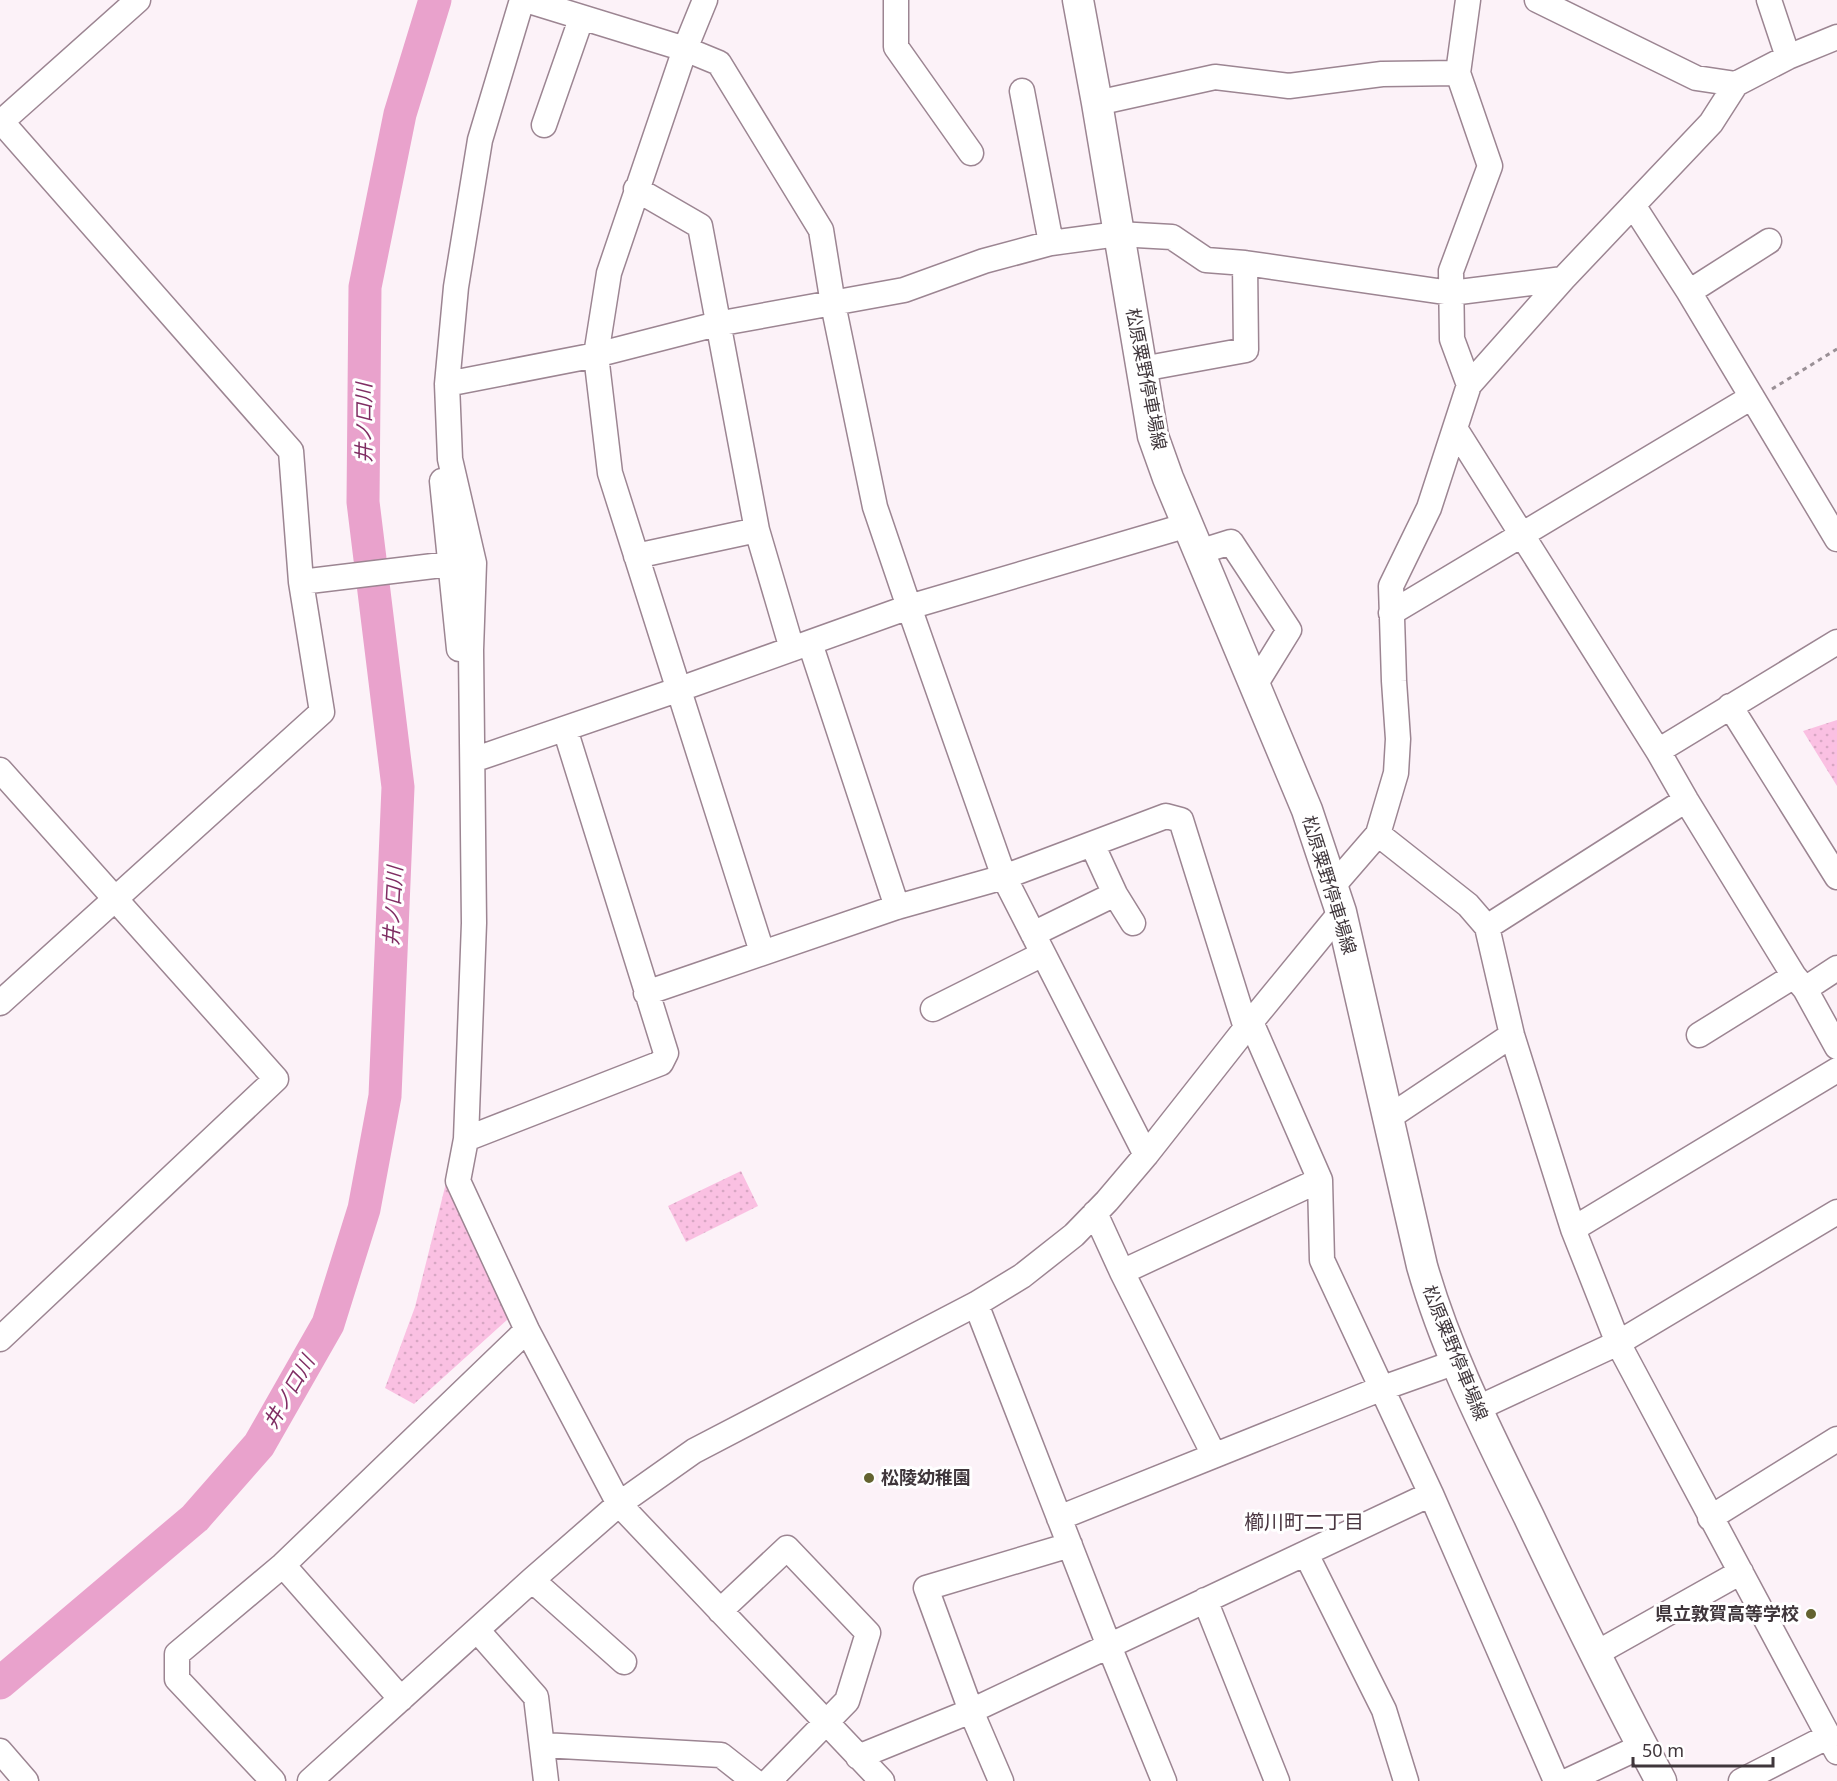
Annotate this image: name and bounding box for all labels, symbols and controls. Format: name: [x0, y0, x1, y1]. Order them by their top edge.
street label: 松原粟野停車場線: [1121, 306, 1172, 452]
water label: 井ノ口川: [350, 381, 377, 463]
street label: 松原粟野停車場線: [1297, 812, 1362, 957]
water label: 井ノ口川: [377, 863, 408, 947]
street label: 松原粟野停車場線: [1418, 1281, 1494, 1424]
water label: 井ノ口川: [257, 1349, 321, 1433]
place label: 松陵幼稚園: [881, 1465, 971, 1489]
marker: 松陵幼稚園: [862, 1471, 876, 1485]
district label: 櫛川町二丁目: [1244, 1508, 1364, 1535]
place label: 県立敦賀高等学校: [1655, 1601, 1799, 1625]
marker: 県立敦賀高等学校: [1804, 1607, 1818, 1621]
scale bar: [1633, 1730, 1772, 1768]
text: 50 m: [1642, 1738, 1684, 1762]

